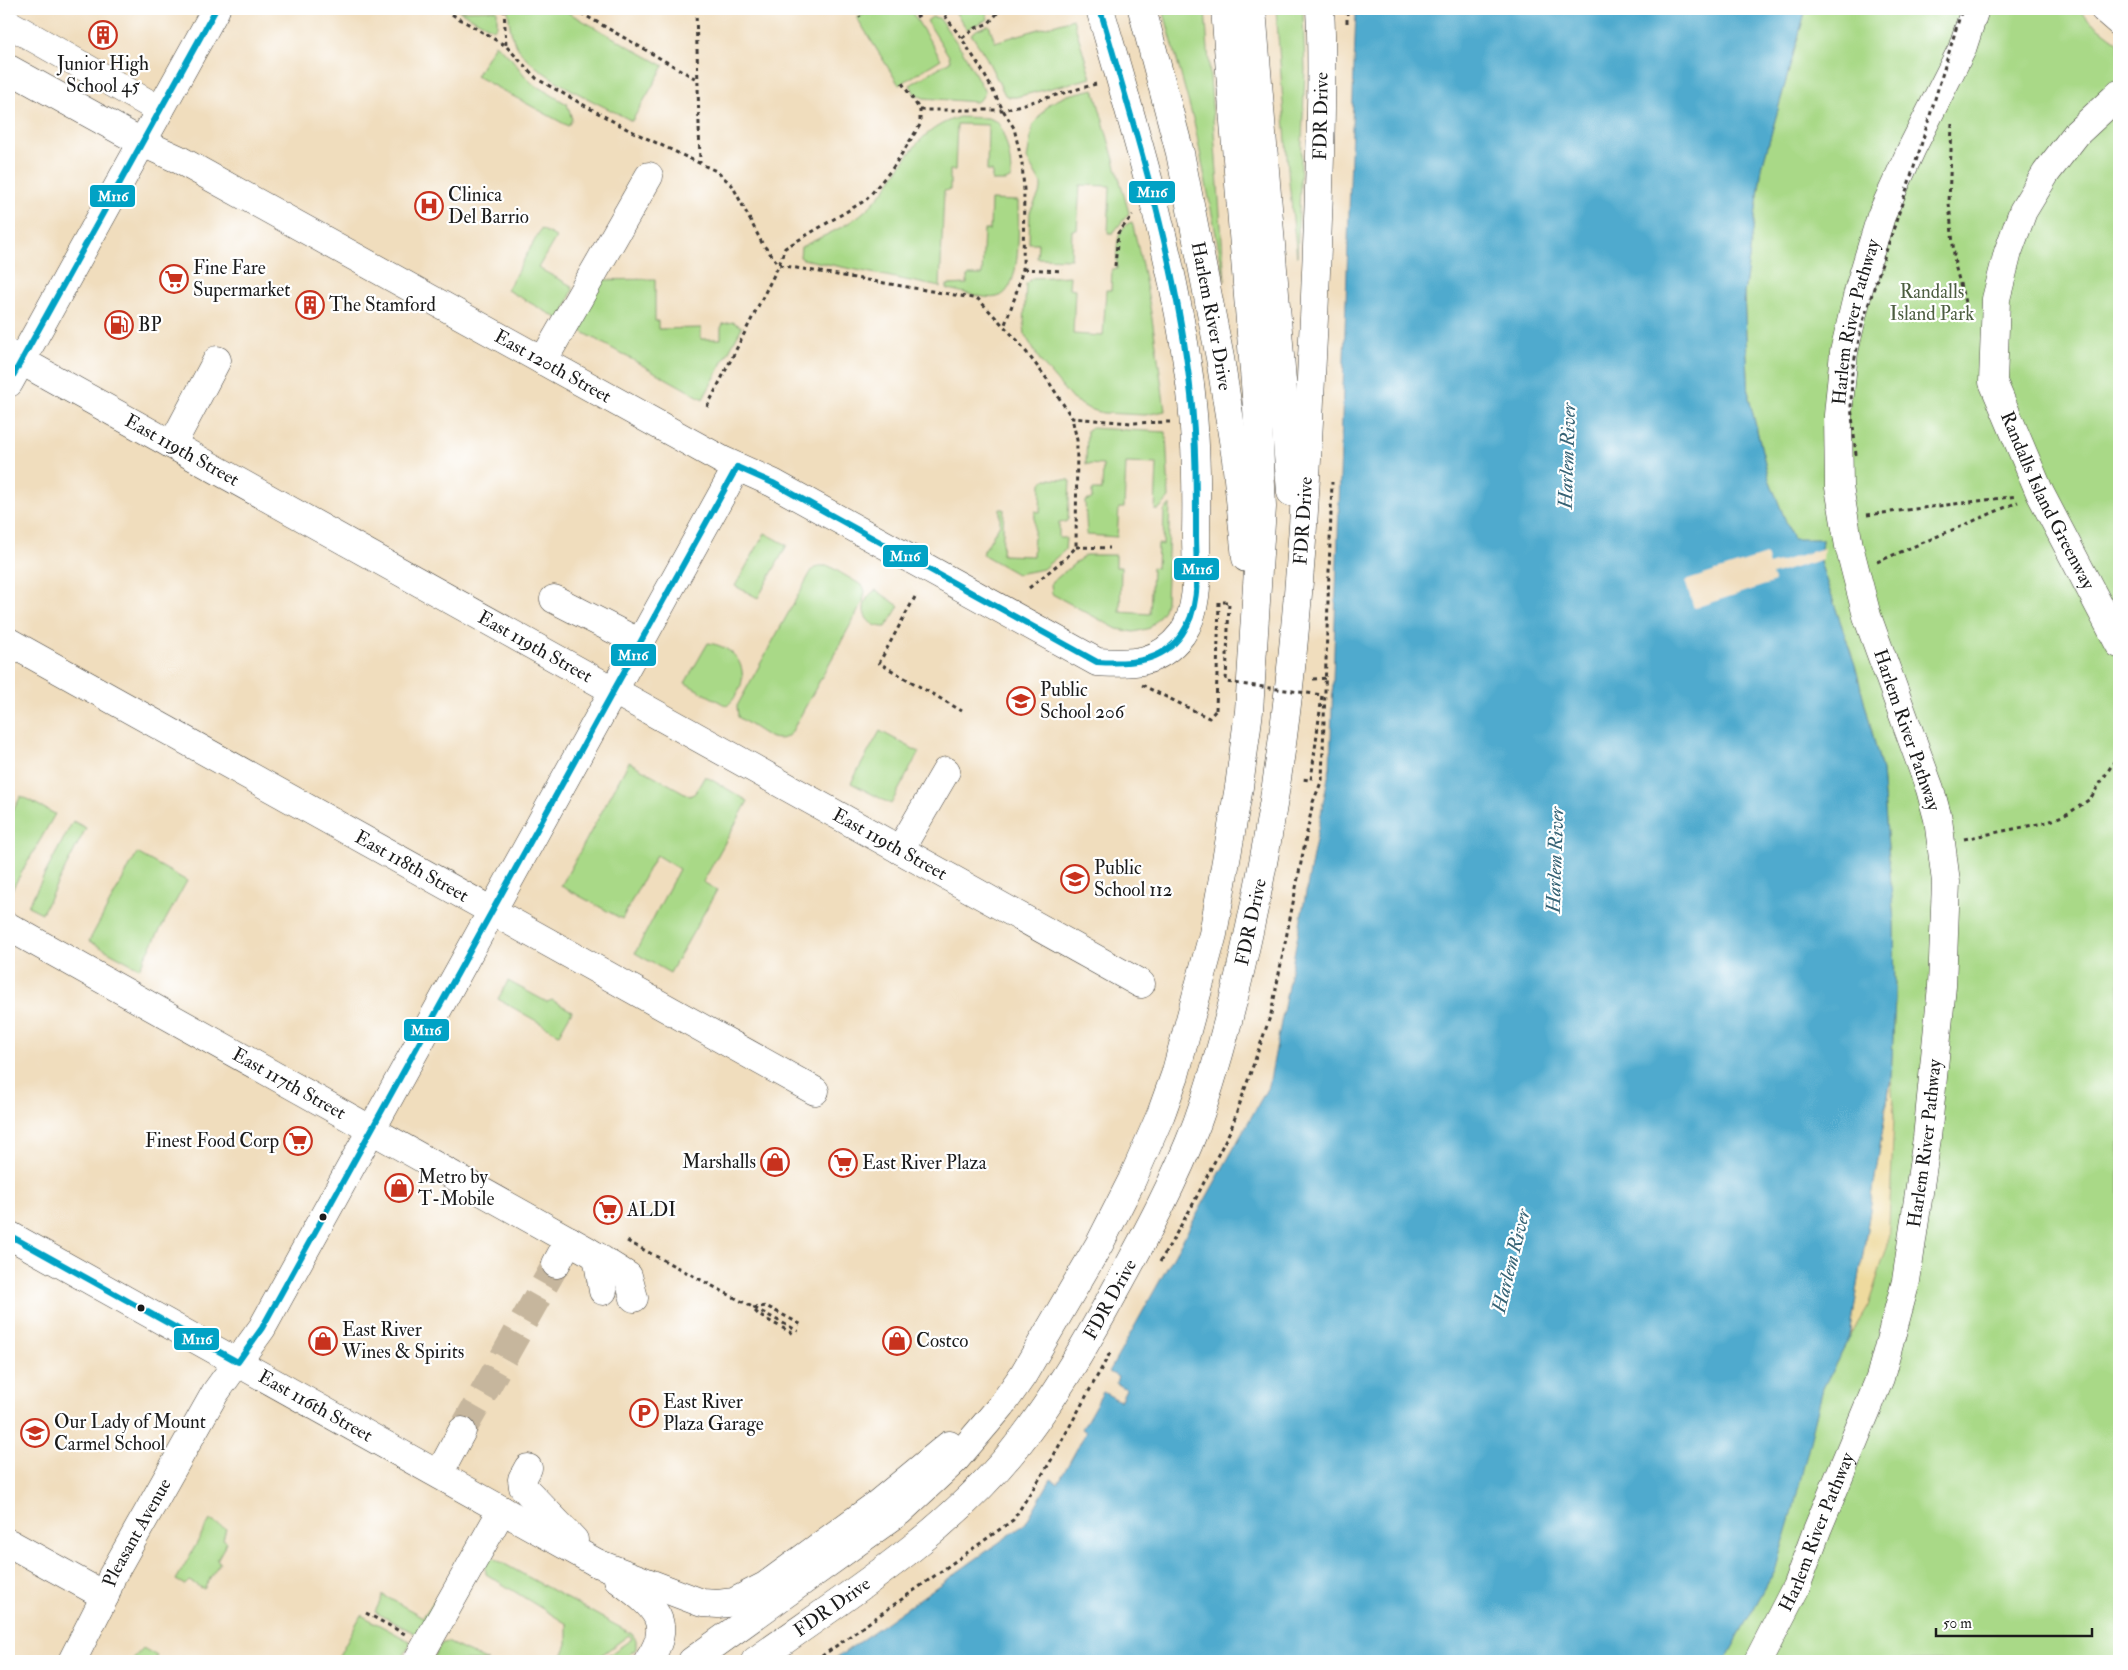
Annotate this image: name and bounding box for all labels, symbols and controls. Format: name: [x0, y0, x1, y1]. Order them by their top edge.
building icon: Junior High School 45: [88, 20, 118, 50]
place label: Junior High School 45: [56, 52, 149, 98]
street label: FDR Drive: [1308, 72, 1334, 161]
line badge: M116: [1128, 180, 1176, 204]
place label: Clinica Del Barrio: [448, 183, 529, 229]
line badge: M116: [89, 184, 136, 208]
text: M116: [1136, 184, 1168, 201]
text: M116: [97, 188, 129, 205]
hospital icon: Clinica Del Barrio: [414, 191, 444, 221]
street label: Harlem River Pathway: [1827, 235, 1885, 406]
street label: Harlem River Drive: [1186, 240, 1237, 392]
place label: Fine Fare Supermarket: [193, 256, 290, 303]
supermarket icon: Fine Fare Supermarket: [159, 264, 189, 294]
park label: Randalls Island Park: [1890, 280, 1974, 326]
building icon: The Stamford: [295, 290, 325, 320]
place label: The Stamford: [329, 293, 436, 317]
fuel station icon: BP: [104, 310, 134, 340]
place label: BP: [138, 313, 162, 337]
street label: East 120th Street: [490, 324, 616, 408]
water label: Harlem River: [1553, 401, 1581, 510]
street label: Randalls Island Greenway: [1995, 408, 2101, 594]
street label: East 119th Street: [120, 409, 244, 492]
street label: FDR Drive: [1288, 476, 1318, 566]
line badge: M116: [882, 544, 929, 568]
text: M116: [889, 548, 921, 565]
line badge: M116: [1173, 557, 1220, 581]
text: M116: [1181, 561, 1213, 578]
street label: East 119th Street: [474, 605, 597, 688]
line badge: M116: [610, 643, 657, 667]
street label: Harlem River Pathway: [1868, 646, 1946, 815]
text: M116: [617, 647, 649, 664]
place label: Public School 206: [1040, 678, 1126, 724]
school or university icon: Public School 206: [1006, 686, 1036, 716]
street label: East 119th Street: [828, 803, 951, 886]
water label: Harlem River: [1541, 805, 1569, 914]
street label: East 118th Street: [351, 825, 473, 908]
place label: Public School 112: [1094, 856, 1172, 902]
school or university icon: Public School 112: [1060, 864, 1090, 894]
street label: FDR Drive: [1230, 876, 1272, 968]
line badge: M116: [403, 1018, 450, 1042]
text: M116: [410, 1022, 442, 1039]
street label: East 117th Street: [228, 1042, 350, 1125]
street label: Harlem River Pathway: [1902, 1057, 1947, 1229]
supermarket icon: Finest Food Corp: [283, 1126, 313, 1156]
place label: Finest Food Corp: [145, 1129, 279, 1154]
shop icon: Marshalls: [760, 1147, 790, 1177]
supermarket icon: East River Plaza: [828, 1148, 858, 1178]
place label: Marshalls: [682, 1150, 756, 1174]
place label: East River Plaza: [862, 1151, 987, 1175]
place label: Metro by T-Mobile: [418, 1165, 494, 1211]
shop icon: Metro by T-Mobile: [384, 1173, 414, 1203]
supermarket icon: ALDI: [593, 1195, 623, 1225]
place label: ALDI: [626, 1198, 676, 1222]
water label: Harlem River: [1486, 1205, 1536, 1316]
unlabelled marker: [318, 1212, 328, 1222]
street label: FDR Drive: [1078, 1255, 1142, 1344]
unlabelled marker: [136, 1303, 146, 1313]
place label: East River Wines & Spirits: [341, 1318, 464, 1365]
shop icon: East River Wines & Spirits: [308, 1326, 338, 1356]
shop icon: Costco: [882, 1326, 912, 1356]
line badge: M116: [173, 1327, 220, 1351]
place label: Costco: [916, 1329, 968, 1353]
text: M116: [181, 1331, 213, 1348]
street label: East 116th Street: [254, 1365, 377, 1447]
place label: East River Plaza Garage: [663, 1390, 764, 1436]
parking icon: East River Plaza Garage: [629, 1398, 659, 1428]
place label: Our Lady of Mount Carmel School: [54, 1410, 206, 1456]
school or university icon: Our Lady of Mount Carmel School: [20, 1418, 50, 1448]
street label: Harlem River Pathway: [1773, 1448, 1860, 1616]
street label: Pleasant Avenue: [97, 1474, 177, 1590]
street label: FDR Drive: [789, 1572, 875, 1642]
scale bar: [1936, 1605, 2092, 1637]
text: 50 m: [1943, 1614, 1972, 1633]

